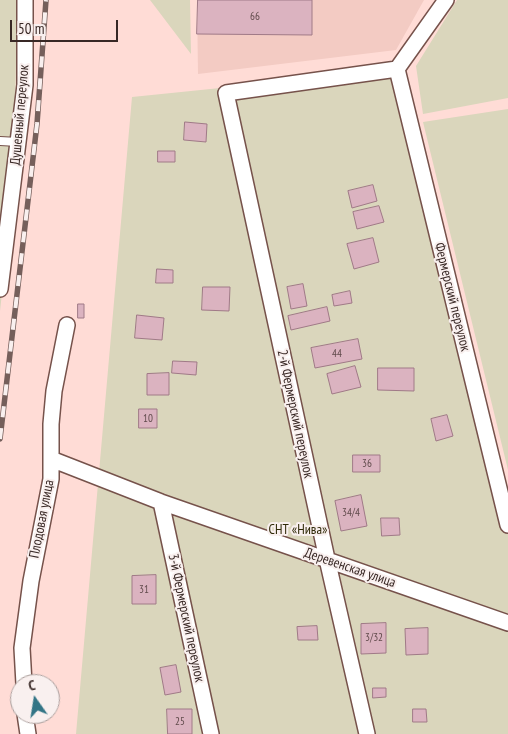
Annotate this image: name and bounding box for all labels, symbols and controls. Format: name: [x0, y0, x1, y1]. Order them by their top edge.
scale bar: [12, 10, 120, 42]
house number: 66: [250, 10, 260, 24]
text: 50 m: [18, 19, 44, 38]
street label: Душевный переулок: [7, 64, 33, 166]
street label: Фермерский переулок: [430, 241, 474, 353]
house number: 44: [332, 347, 342, 361]
street label: 2-й Фермерский переулок: [273, 348, 317, 480]
house number: 10: [143, 412, 153, 426]
house number: 36: [362, 457, 372, 471]
street label: Плодовая улица: [26, 478, 58, 560]
house number: 34/4: [342, 506, 360, 520]
park label: СНТ «Нива»: [269, 522, 327, 538]
street label: Деревенская улица: [302, 544, 398, 592]
street label: 3-й Фермерский переулок: [164, 552, 208, 684]
house number: 31: [139, 583, 149, 597]
house number: 3/32: [365, 631, 383, 645]
north arrow: [10, 674, 60, 724]
text: С: [27, 676, 37, 695]
house number: 25: [175, 715, 185, 729]

